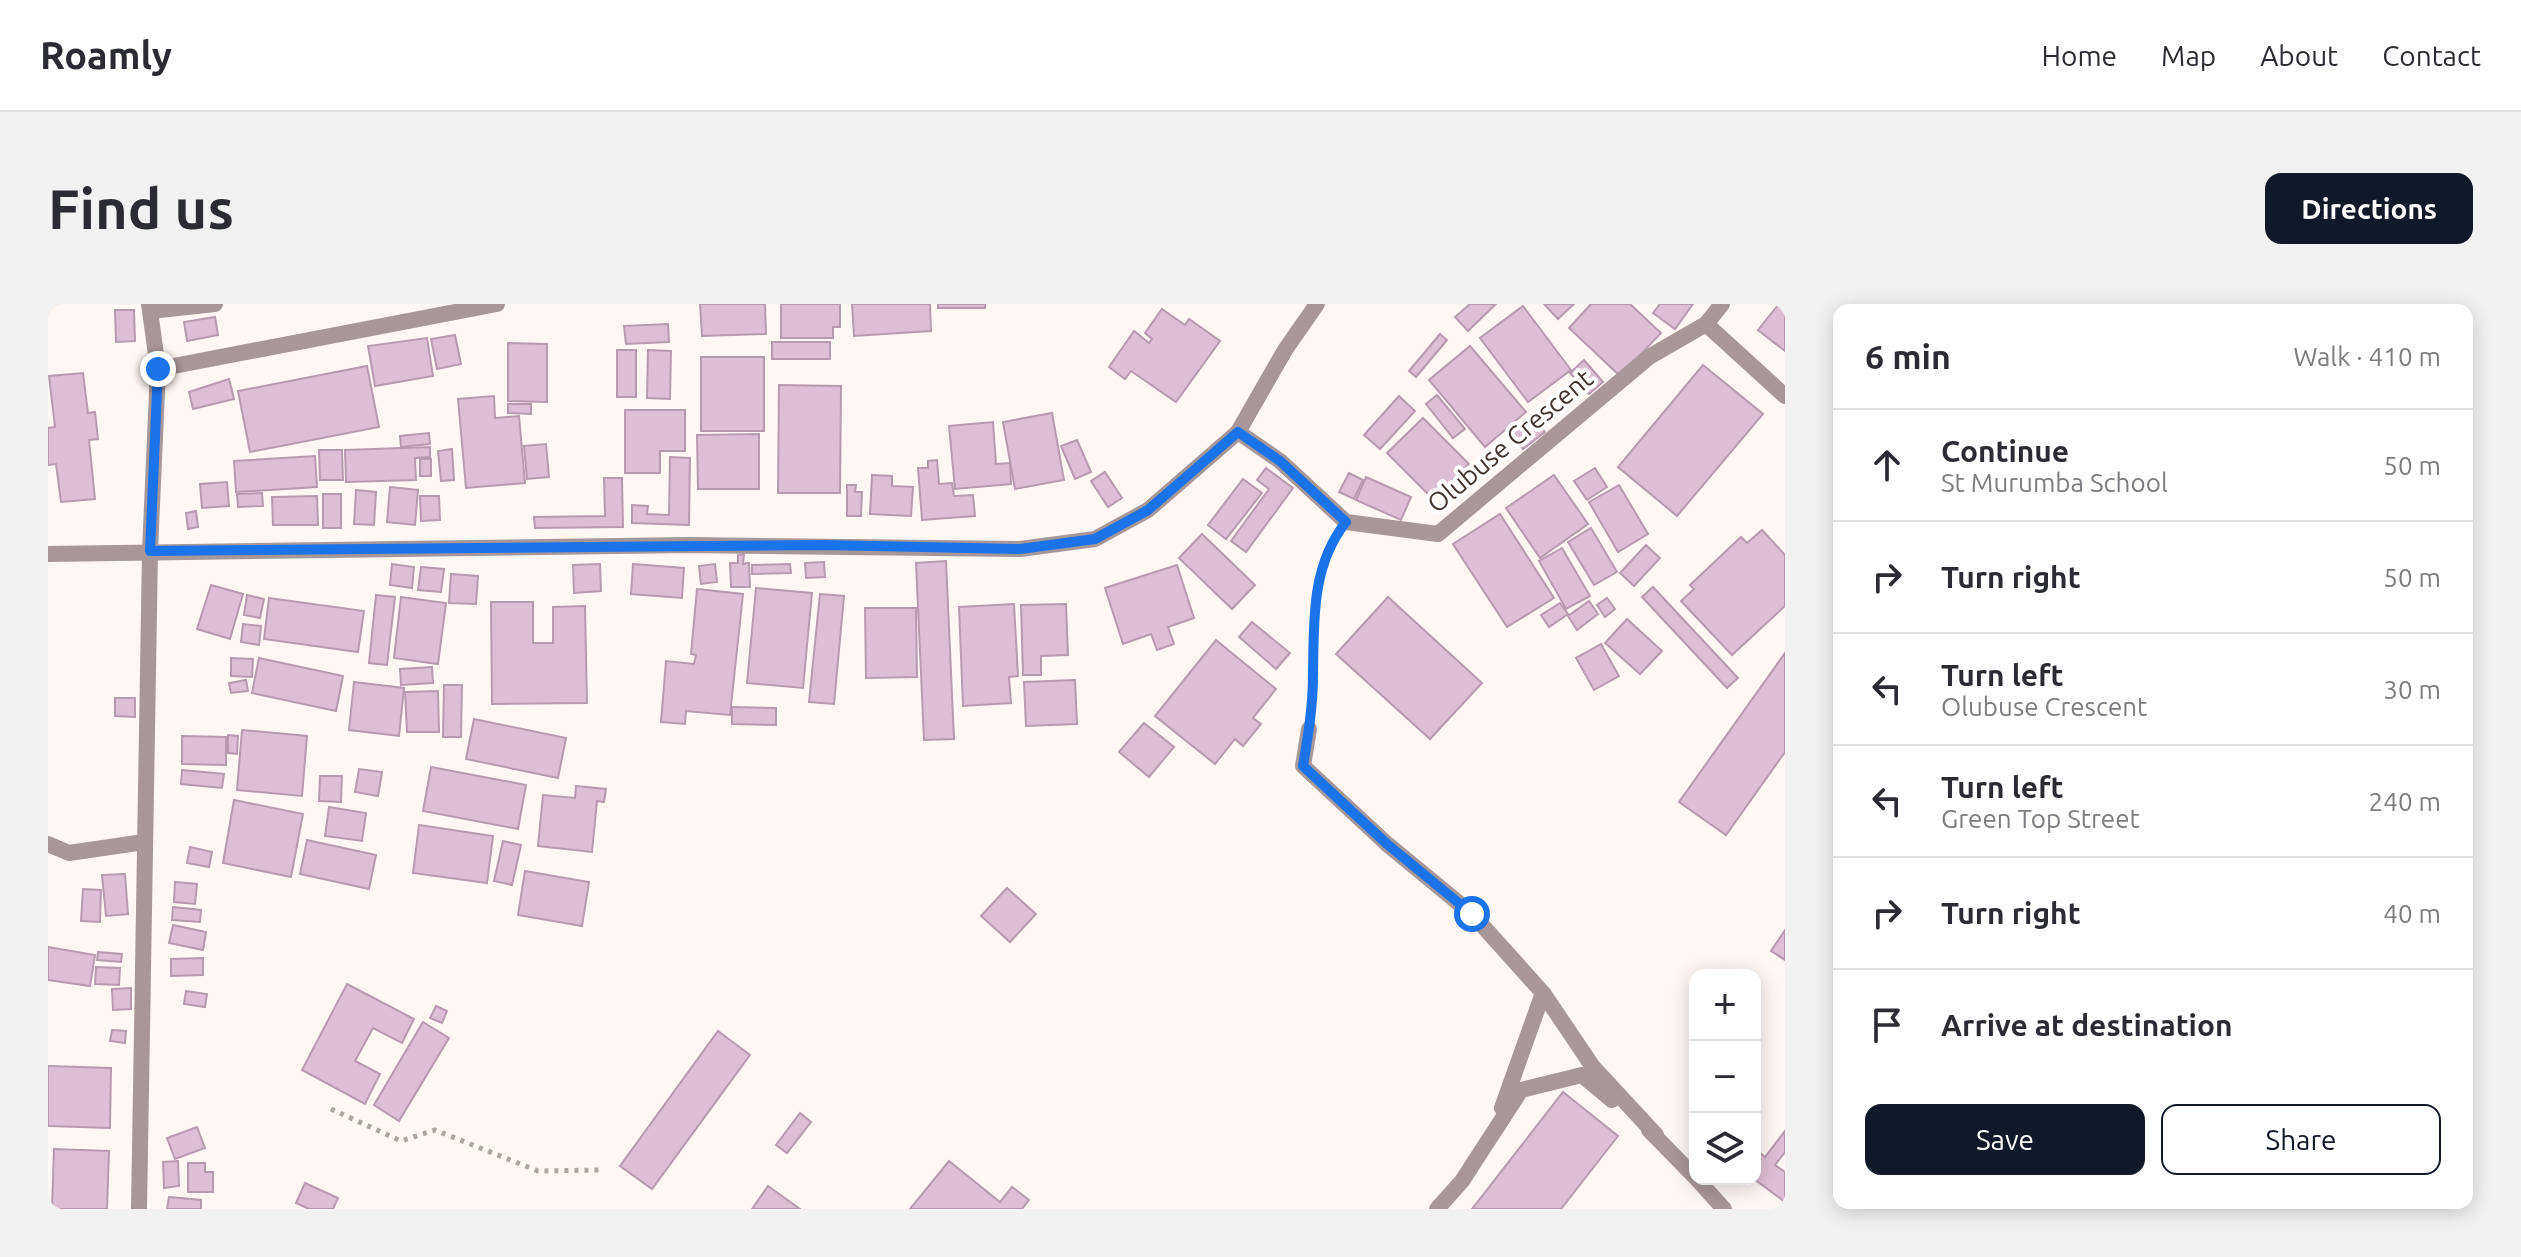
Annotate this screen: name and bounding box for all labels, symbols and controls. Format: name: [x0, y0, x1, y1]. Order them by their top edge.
text: Roamly: [40, 34, 172, 76]
text: Home: [2042, 40, 2117, 71]
text: Map: [2161, 40, 2216, 71]
text: About: [2260, 40, 2338, 71]
text: Contact: [2382, 40, 2481, 71]
button: Directions: [2265, 173, 2473, 244]
text: Find us: [48, 177, 234, 240]
text: 6 min: [1865, 337, 1951, 375]
text: Walk · 410 m: [2293, 342, 2441, 371]
route end: [140, 351, 176, 387]
street label: Olubuse Crescent: [1421, 363, 1598, 518]
text: Continue: [1941, 434, 2069, 468]
icon: ahead: [1865, 443, 1909, 487]
text: 50 m: [2383, 451, 2441, 480]
text: St Murumba School: [1941, 468, 2168, 497]
icon: right: [1865, 555, 1909, 599]
text: Turn right: [1941, 560, 2081, 594]
text: 50 m: [2383, 563, 2441, 592]
text: Turn left: [1941, 658, 2063, 692]
icon: left: [1865, 667, 1909, 711]
text: 30 m: [2383, 675, 2441, 704]
text: Olubuse Crescent: [1941, 692, 2147, 721]
text: Turn left: [1941, 770, 2063, 804]
icon: left: [1865, 779, 1909, 823]
text: 240 m: [2369, 787, 2441, 816]
text: Green Top Street: [1941, 804, 2140, 833]
icon: right: [1865, 891, 1909, 935]
route start: [1454, 896, 1490, 932]
text: Turn right: [1941, 896, 2081, 930]
text: 40 m: [2383, 899, 2441, 928]
map controls: [1689, 969, 1761, 1185]
button: +: [1689, 969, 1761, 1041]
icon: arrive: [1865, 1003, 1909, 1047]
text: Arrive at destination: [1941, 1008, 2233, 1042]
button: −: [1689, 1041, 1761, 1113]
button: Save: [1865, 1104, 2145, 1175]
button: Share: [2161, 1104, 2441, 1175]
button: layers: [1689, 1113, 1761, 1185]

